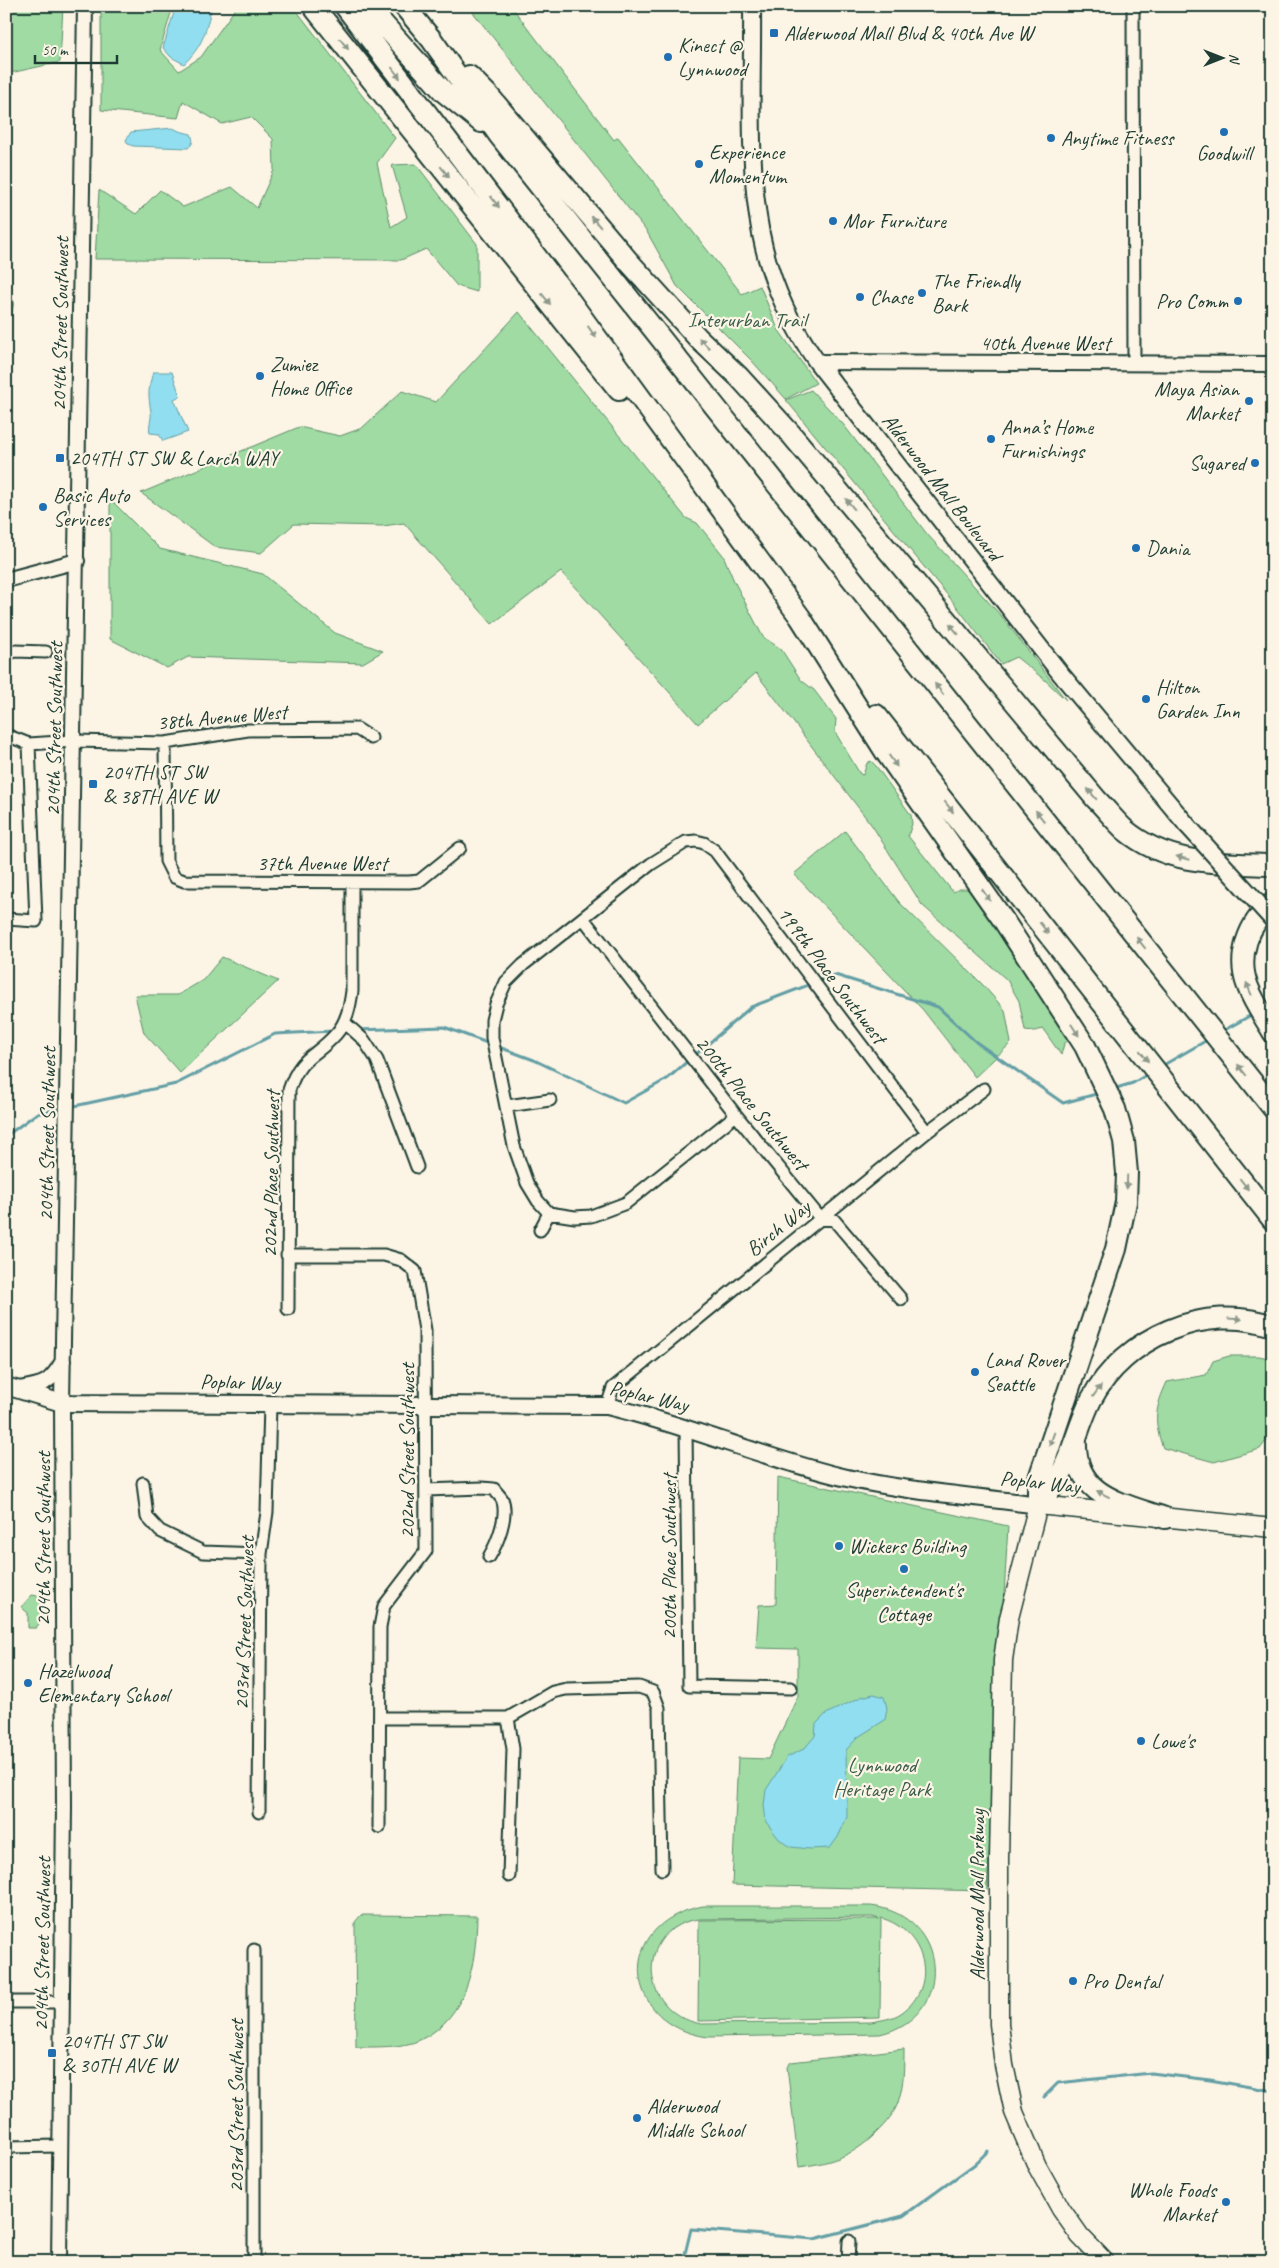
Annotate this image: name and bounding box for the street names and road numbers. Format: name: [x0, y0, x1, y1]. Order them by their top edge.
street label: 204th Street Southwest: [45, 235, 75, 411]
street label: 40th Avenue West: [980, 330, 1113, 356]
street label: Alderwood Mall Boulevard: [876, 408, 1010, 569]
street label: 204th Street Southwest: [39, 640, 69, 816]
street label: 38th Avenue West: [156, 698, 291, 736]
street label: 37th Avenue West: [257, 850, 390, 876]
street label: 199th Place Southwest: [772, 901, 894, 1051]
street label: 200th Place Southwest: [690, 1031, 816, 1178]
street label: 204th Street Southwest: [32, 1045, 62, 1221]
street label: 202nd Place Southwest: [257, 1087, 286, 1258]
street label: Birch Way: [741, 1193, 817, 1262]
street label: 202nd Street Southwest: [394, 1361, 420, 1539]
street label: Poplar Way: [200, 1368, 282, 1396]
street label: Poplar Way: [607, 1374, 693, 1418]
street label: 204th Street Southwest: [30, 1450, 56, 1626]
street label: Poplar Way: [999, 1465, 1083, 1499]
street label: 200th Place Southwest: [656, 1471, 682, 1640]
street label: 203rd Street Southwest: [228, 1534, 260, 1710]
street label: Alderwood Mall Parkway: [964, 1808, 990, 1981]
street label: 204th Street Southwest: [27, 1855, 57, 2031]
street label: 203rd Street Southwest: [223, 2017, 249, 2193]

